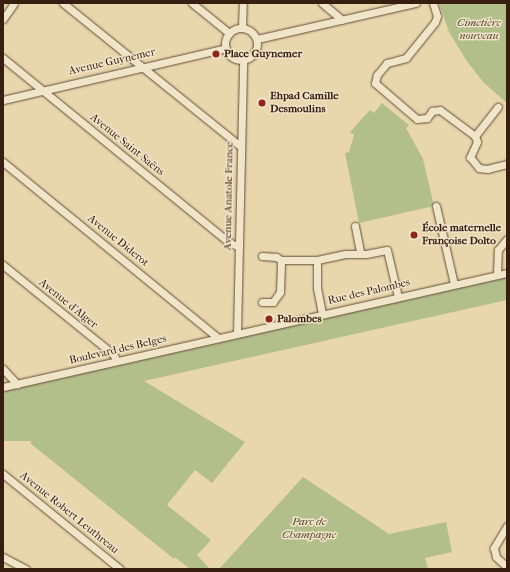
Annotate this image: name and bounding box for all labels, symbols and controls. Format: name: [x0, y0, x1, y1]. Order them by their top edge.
park label: Cimetière nouveau: [457, 17, 501, 43]
street label: Avenue Guynemer: [67, 46, 157, 78]
place label: Place Guynemer: [224, 47, 302, 61]
marker: Place Guynemer: [211, 49, 221, 59]
place label: Ehpad Camille Desmoulins: [270, 90, 339, 116]
marker: Ehpad Camille Desmoulins: [257, 98, 267, 108]
street label: Avenue Saint-Saëns: [87, 111, 167, 179]
street label: Avenue Anatole France: [221, 141, 237, 251]
street label: Avenue Diderot: [85, 212, 151, 270]
place label: École maternelle Françoise Dolto: [422, 222, 501, 248]
marker: École maternelle Françoise Dolto: [409, 230, 419, 240]
street label: Avenue d'Alger: [36, 276, 100, 332]
street label: Rue des Palombes: [327, 276, 411, 308]
place label: Palombes: [277, 312, 321, 326]
marker: Palombes: [264, 314, 274, 324]
street label: Boulevard des Belges: [68, 332, 168, 368]
street label: Avenue Robert Leuthreau: [17, 469, 121, 557]
park label: Parc de Champagne: [282, 516, 336, 542]

